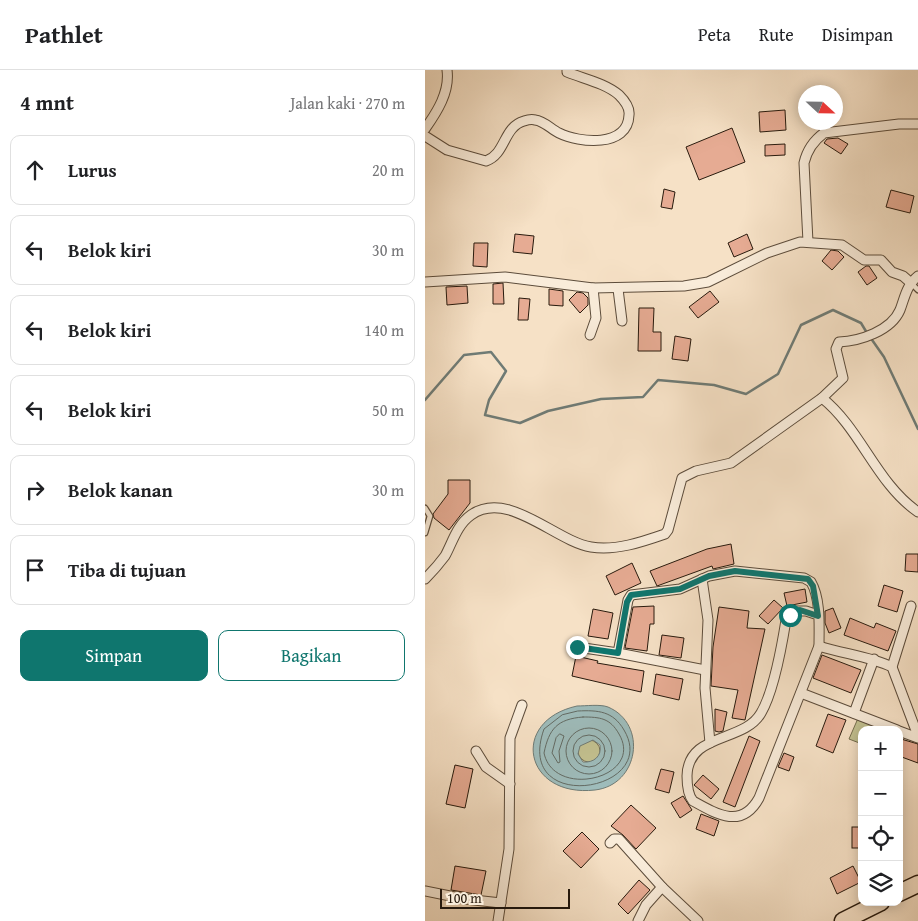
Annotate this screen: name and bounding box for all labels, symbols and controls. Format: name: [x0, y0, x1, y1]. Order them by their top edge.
text: Pathlet: [25, 17, 103, 52]
text: Peta: [698, 21, 731, 48]
text: Rute: [759, 21, 794, 48]
text: Disimpan: [822, 21, 893, 48]
north arrow: [798, 85, 843, 130]
text: 4 mnt: [20, 87, 74, 118]
text: Jalan kaki · 270 m: [290, 91, 405, 115]
icon: ahead: [21, 156, 49, 184]
text: Lurus: [68, 156, 117, 184]
text: 20 m: [372, 158, 404, 182]
icon: left: [21, 236, 49, 264]
text: Belok kiri: [68, 236, 151, 264]
text: 30 m: [372, 238, 404, 262]
icon: left: [21, 316, 49, 344]
text: Belok kiri: [68, 316, 151, 344]
text: 140 m: [364, 318, 404, 342]
icon: left: [21, 396, 49, 424]
text: Belok kiri: [68, 396, 151, 424]
text: 50 m: [372, 398, 404, 422]
icon: right: [21, 476, 49, 504]
text: Belok kanan: [68, 476, 173, 504]
text: 30 m: [372, 478, 404, 502]
icon: arrive: [21, 556, 49, 584]
text: Tiba di tujuan: [68, 556, 186, 584]
route start: [779, 604, 802, 627]
button: Simpan: [20, 630, 208, 681]
button: Bagikan: [218, 630, 405, 681]
route end: [566, 636, 589, 659]
map controls: [858, 726, 903, 906]
button: +: [858, 726, 903, 771]
button: −: [858, 771, 903, 816]
button: locate: [858, 816, 903, 861]
button: layers: [858, 861, 903, 906]
scale bar: [440, 886, 570, 909]
text: 100 m: [447, 888, 482, 908]

